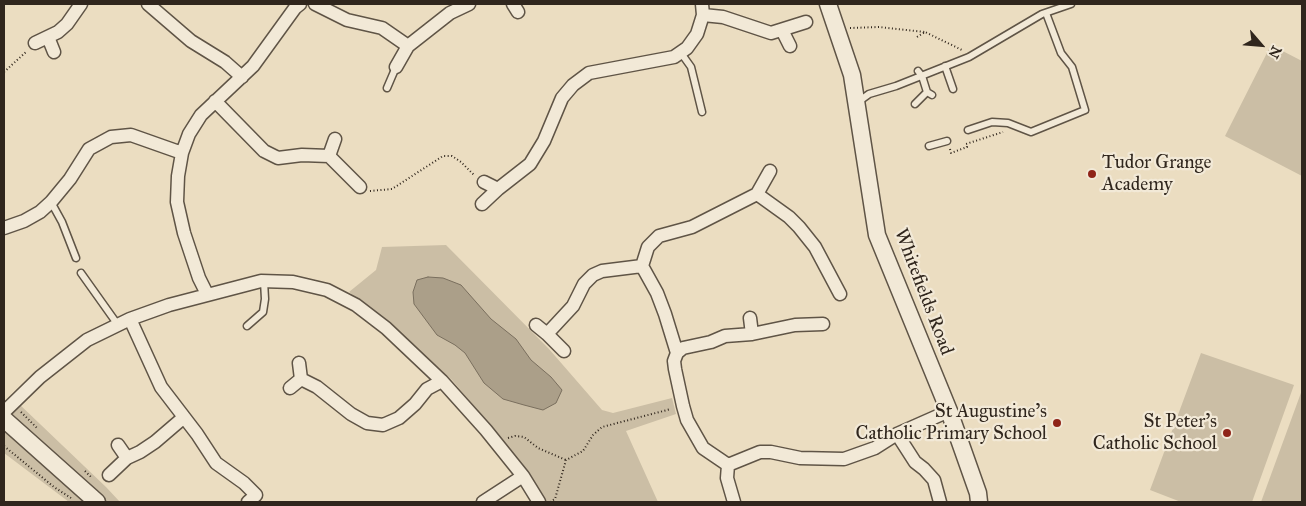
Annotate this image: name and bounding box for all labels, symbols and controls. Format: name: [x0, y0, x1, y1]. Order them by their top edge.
north arrow: [1236, 20, 1286, 70]
text: N: [1265, 43, 1285, 61]
place label: Tudor Grange Academy: [1102, 152, 1211, 196]
marker: Tudor Grange Academy: [1086, 168, 1098, 180]
street label: Whitefields Road: [888, 226, 958, 358]
place label: St Augustine's Catholic Primary School: [856, 401, 1047, 445]
place label: St Peter's Catholic School: [1093, 411, 1217, 455]
marker: St Augustine's Catholic Primary School: [1051, 417, 1063, 429]
marker: St Peter's Catholic School: [1221, 427, 1233, 439]

